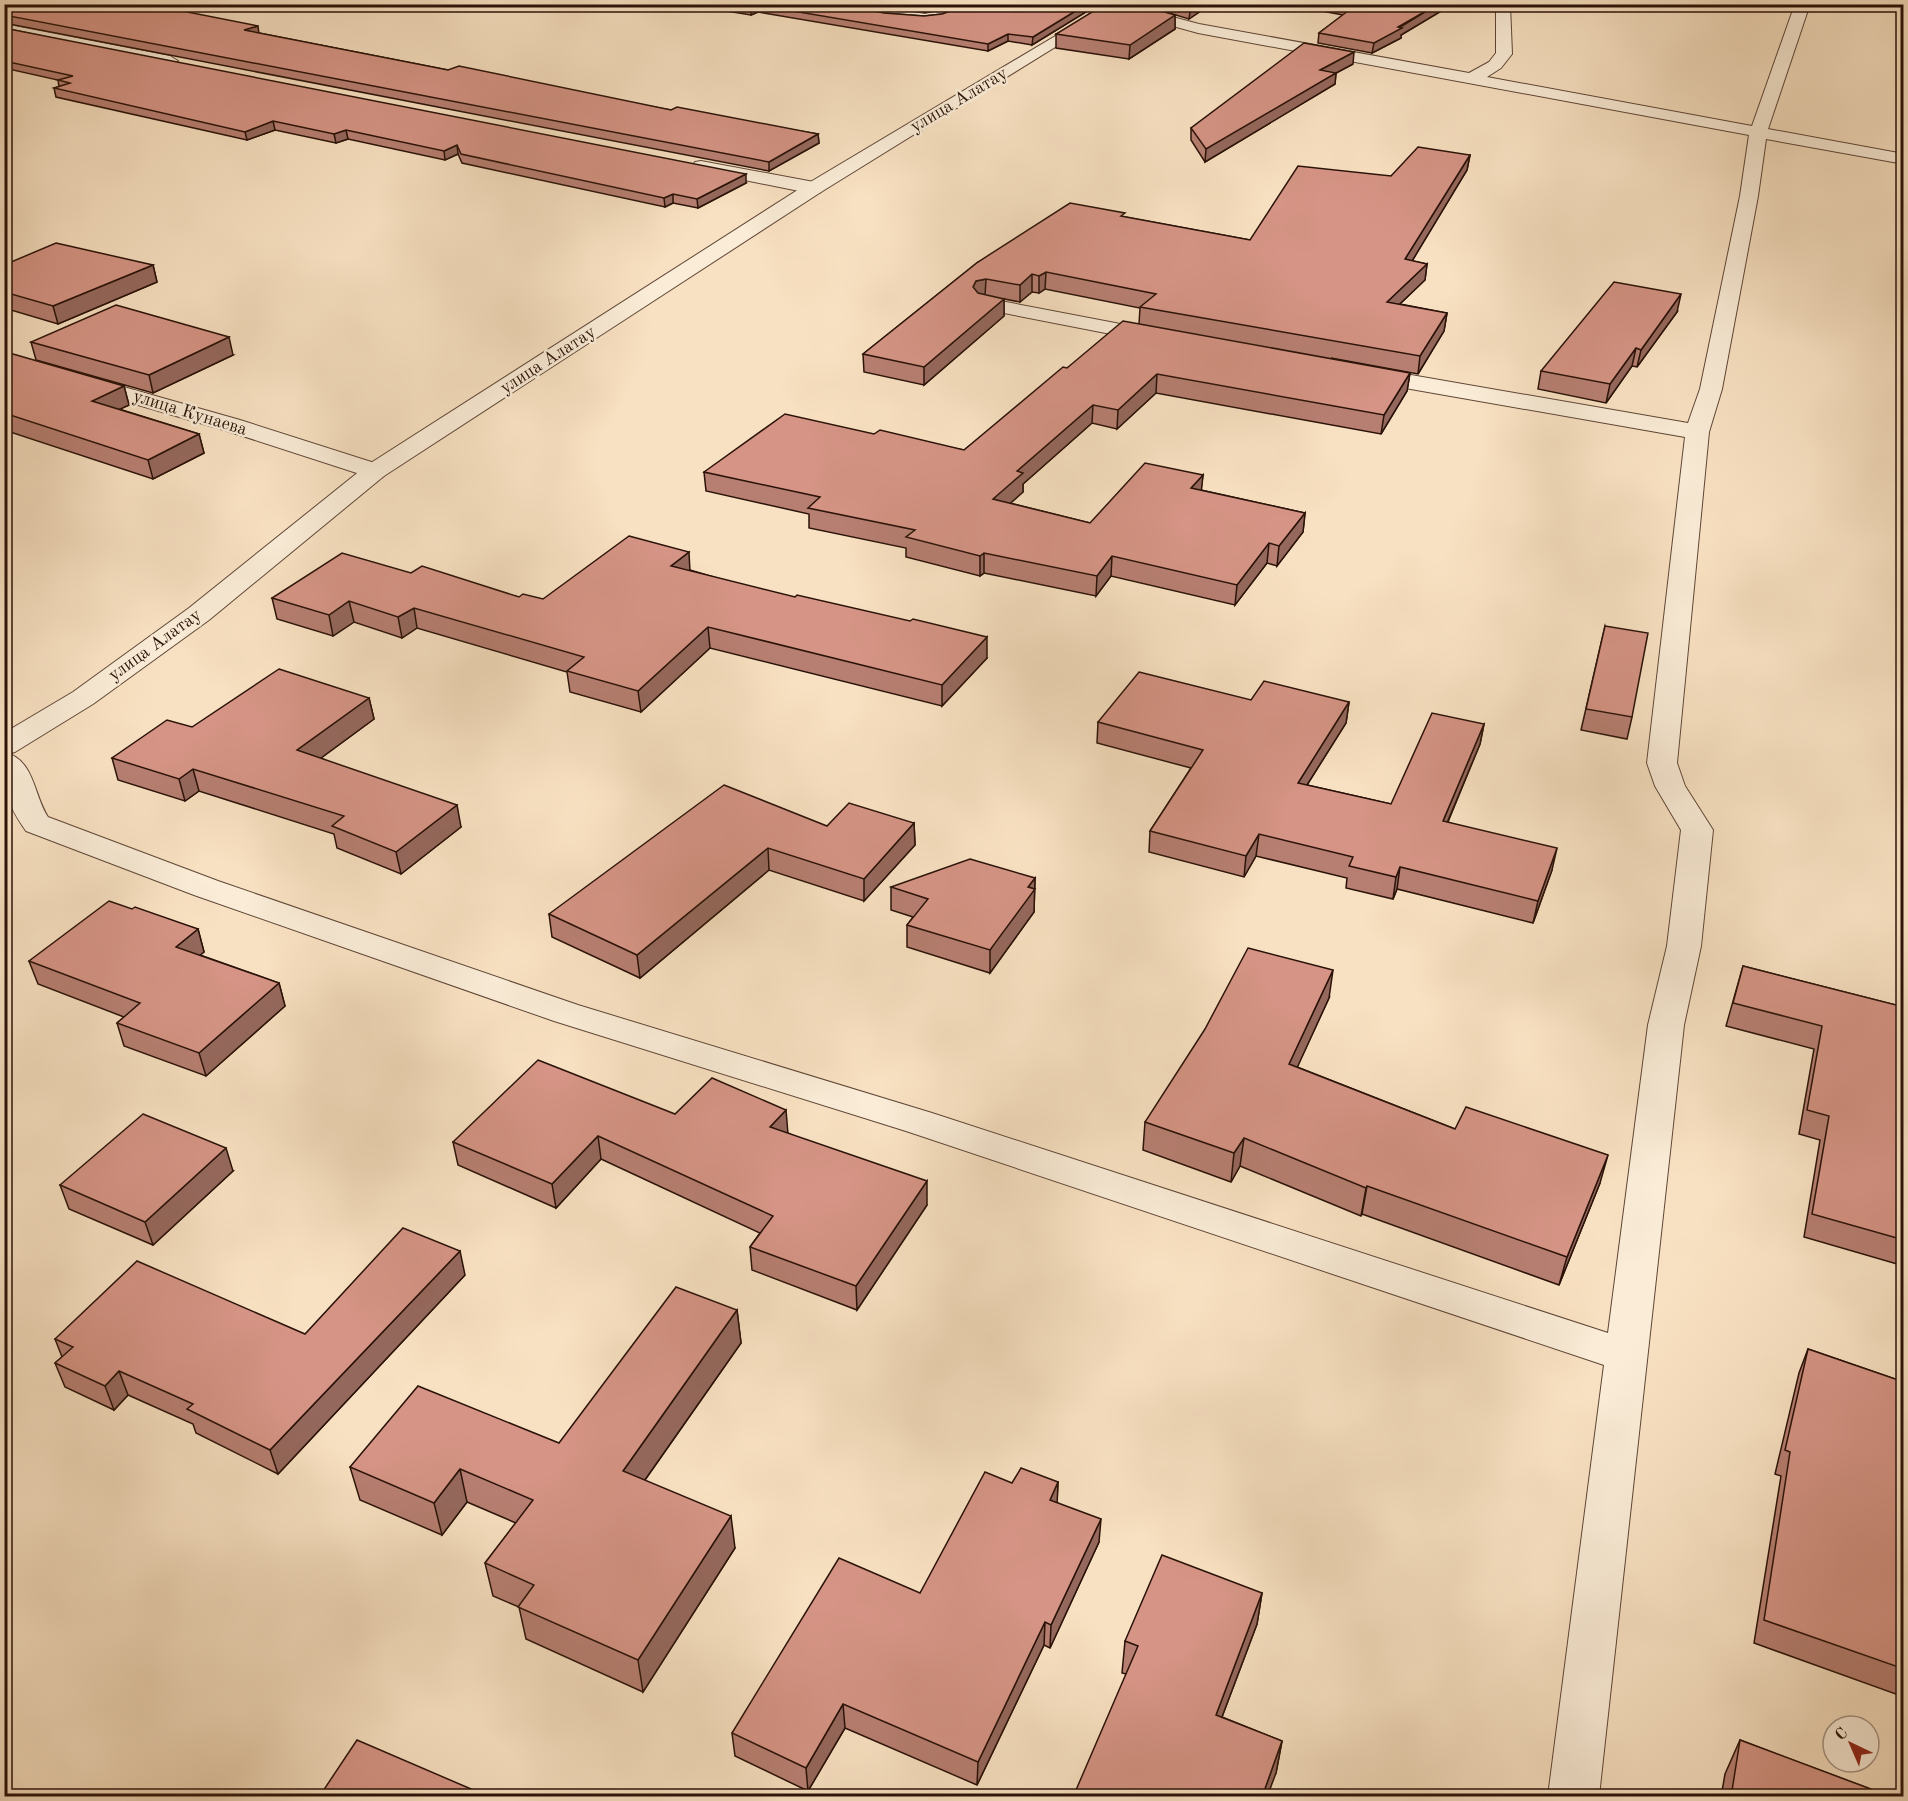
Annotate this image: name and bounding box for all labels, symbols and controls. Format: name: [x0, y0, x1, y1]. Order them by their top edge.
street label: улица Алатау: [907, 64, 1011, 136]
street label: улица Алатау: [497, 322, 599, 397]
street label: улица Кунаева: [131, 387, 249, 439]
street label: улица Алатау: [105, 605, 205, 685]
north arrow: [1821, 1714, 1881, 1774]
text: С: [1833, 1725, 1851, 1744]

